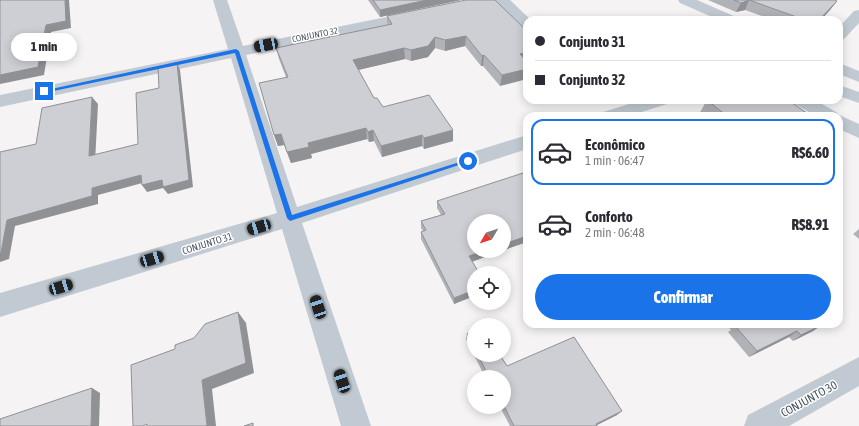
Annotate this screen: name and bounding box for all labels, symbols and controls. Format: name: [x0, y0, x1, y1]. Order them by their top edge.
street label: CONJUNTO 32: [291, 26, 339, 44]
callout: 1 min: [11, 33, 77, 61]
text: Conjunto 31: [559, 33, 625, 50]
car: [253, 37, 279, 53]
text: 1 min: [31, 39, 57, 54]
text: Conjunto 32: [559, 71, 625, 88]
route end: [35, 82, 53, 100]
icon: car: [537, 134, 573, 170]
text: Econômico: [585, 136, 645, 153]
text: R$6.60: [791, 144, 829, 161]
route start: [459, 152, 477, 170]
text: 1 min · 06:47: [585, 153, 645, 168]
icon: car: [537, 206, 573, 242]
text: Conforto: [585, 208, 633, 225]
north arrow: [467, 214, 511, 258]
map controls: [467, 214, 511, 414]
text: R$8.91: [791, 216, 829, 233]
car: [246, 218, 272, 236]
text: 2 min · 06:48: [585, 225, 645, 240]
street label: CONJUNTO 31: [181, 231, 234, 256]
car: [139, 250, 165, 268]
button: locate: [467, 266, 511, 310]
button: Confirmar: [535, 274, 831, 320]
car: [48, 278, 74, 296]
car: [309, 294, 327, 320]
button: +: [467, 318, 511, 362]
car: [333, 368, 351, 394]
button: −: [467, 370, 511, 414]
street label: CONJUNTO 30: [778, 378, 840, 420]

